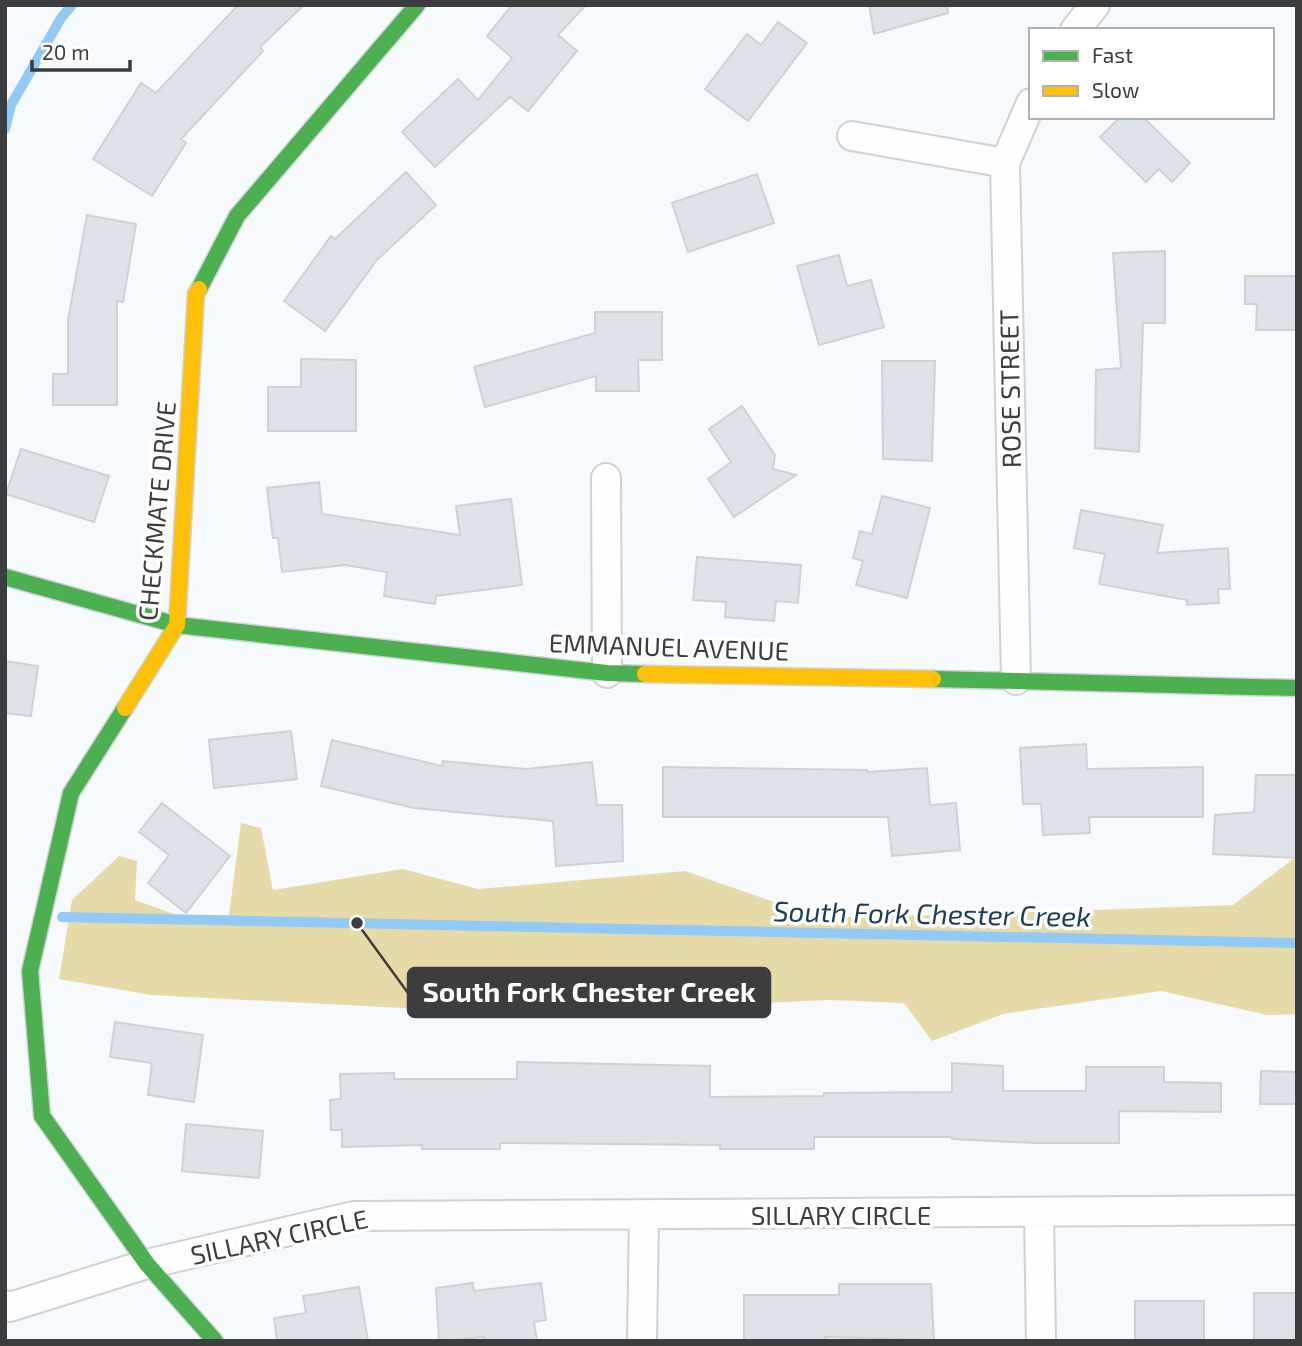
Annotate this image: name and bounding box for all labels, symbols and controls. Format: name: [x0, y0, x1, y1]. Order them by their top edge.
scale bar: [32, 28, 130, 72]
legend: [1029, 28, 1274, 119]
text: 20 m: [42, 39, 90, 64]
text: Fast: [1092, 42, 1133, 67]
text: Slow: [1092, 77, 1139, 102]
street label: ROSE STREET: [992, 310, 1026, 468]
street label: CHECKMATE DRIVE: [131, 400, 181, 622]
street label: EMMANUEL AVENUE: [548, 626, 790, 666]
water label: South Fork Chester Creek: [773, 893, 1091, 933]
callout: South Fork Chester Creek: [408, 968, 770, 1017]
text: South Fork Chester Creek: [422, 974, 756, 1008]
street label: SILLARY CIRCLE: [751, 1199, 931, 1230]
street label: SILLARY CIRCLE: [188, 1202, 370, 1270]

